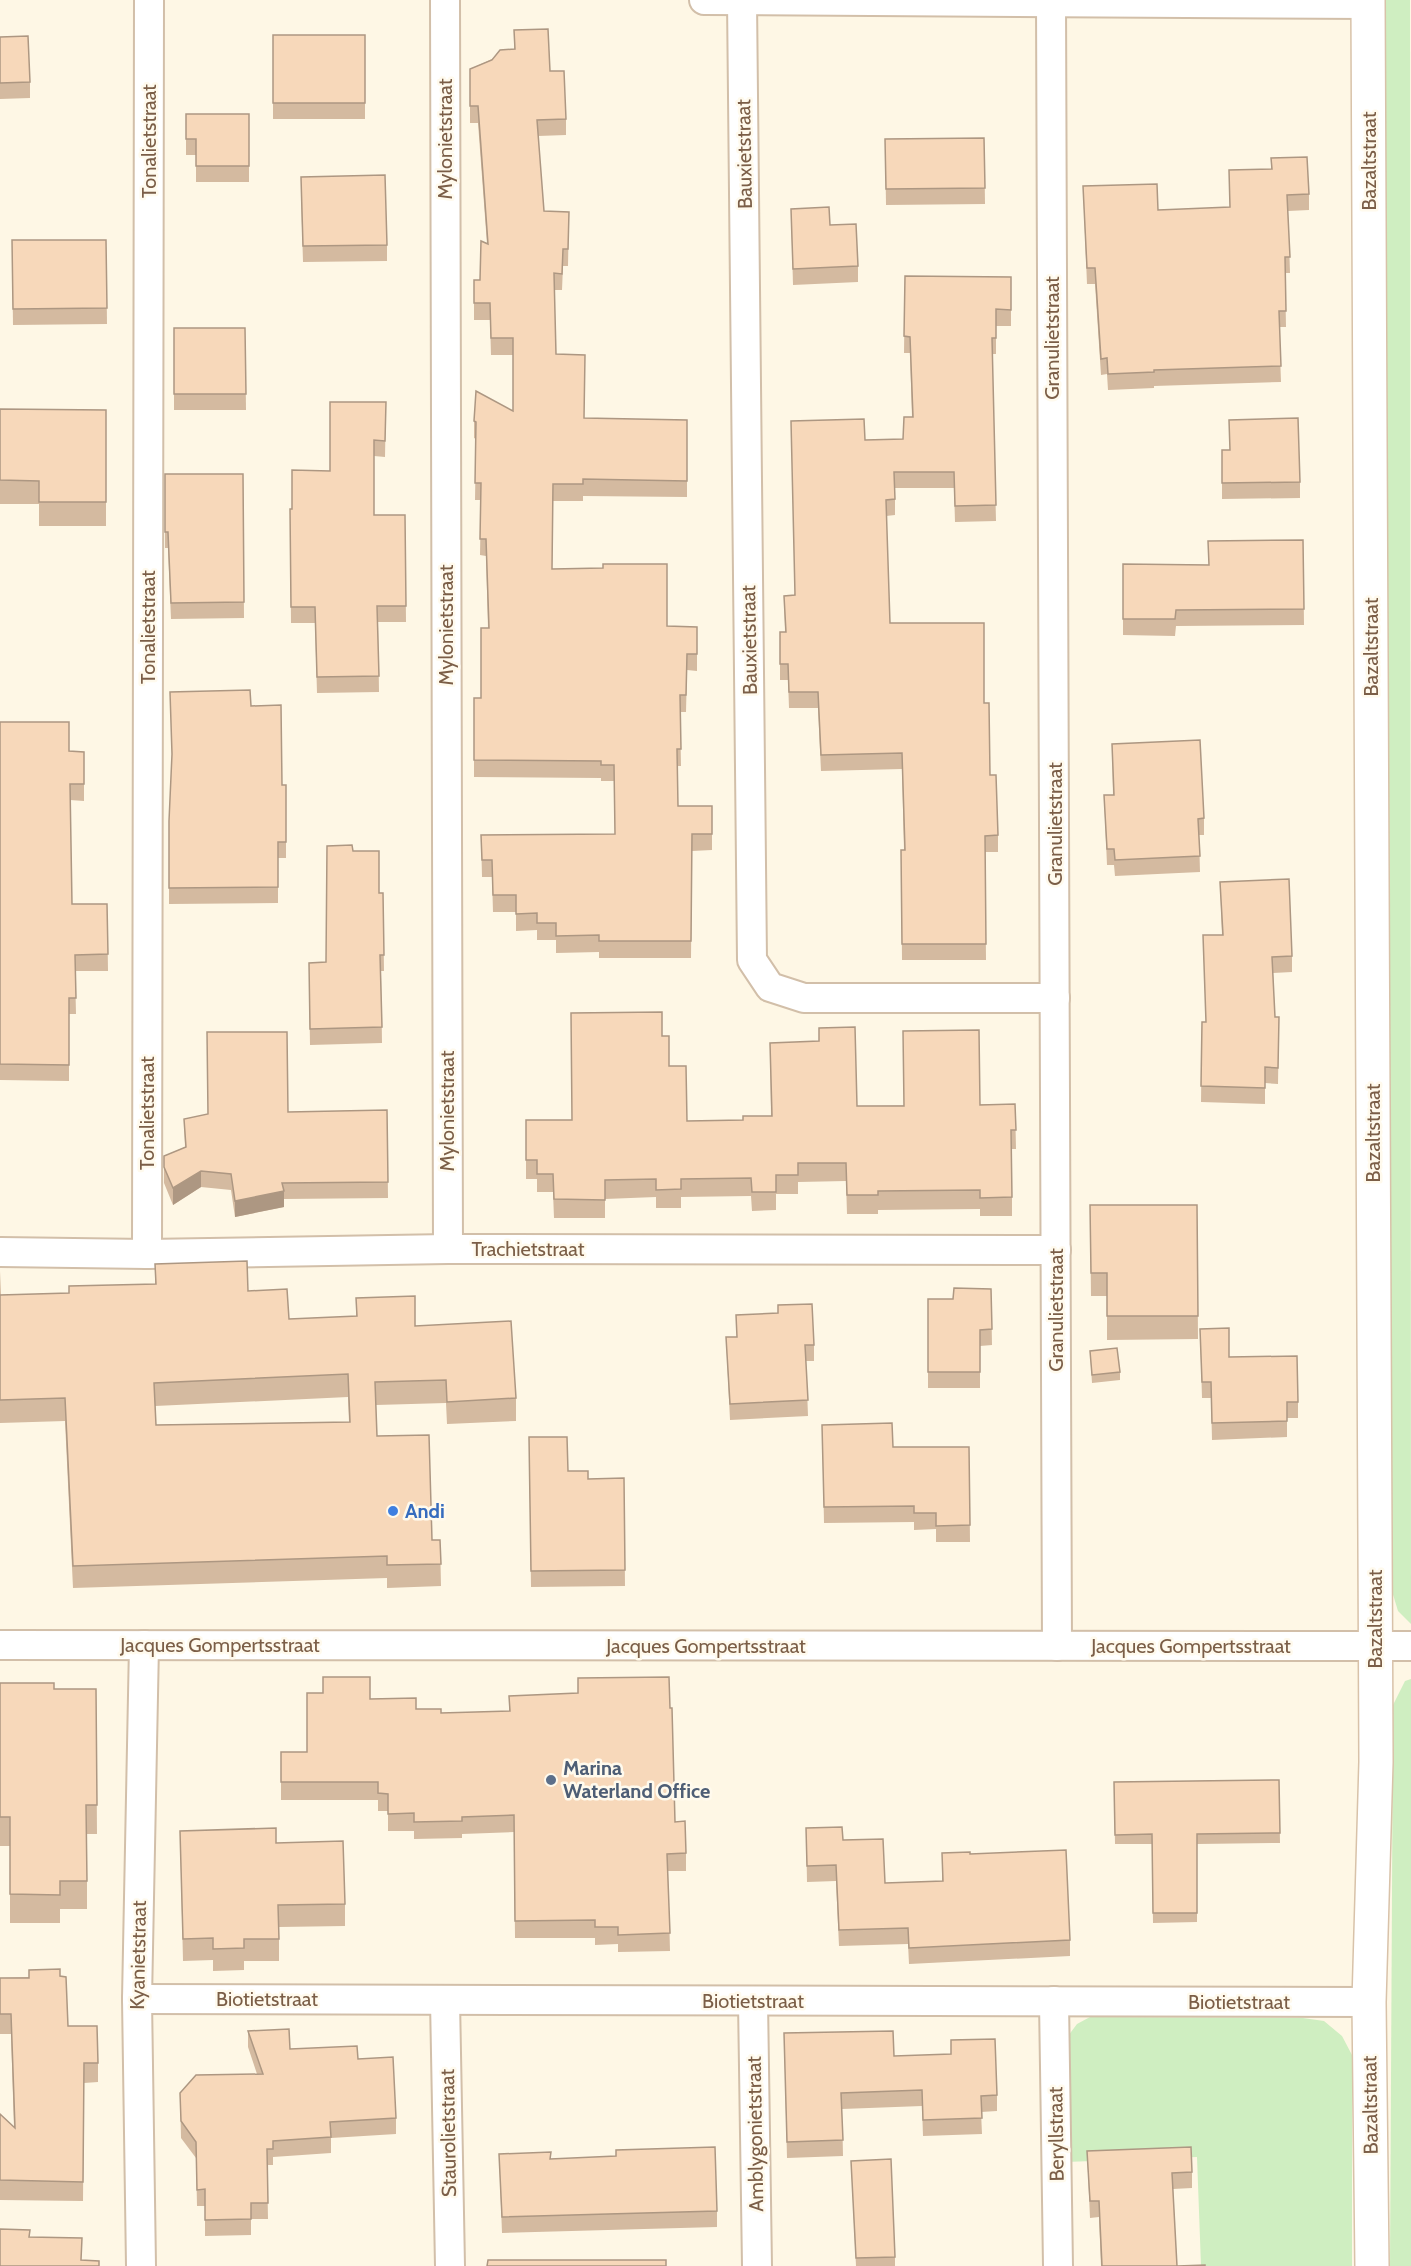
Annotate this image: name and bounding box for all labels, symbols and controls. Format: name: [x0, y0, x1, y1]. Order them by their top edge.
street label: Mylonietstraat: [433, 78, 457, 199]
street label: Tonalietstraat: [137, 84, 161, 198]
street label: Bauxietstraat: [731, 99, 757, 209]
street label: Bazaltstraat: [1357, 111, 1381, 210]
street label: Granulietstraat: [1040, 276, 1064, 400]
street label: Mylonietstraat: [434, 564, 458, 685]
street label: Tonalietstraat: [136, 570, 160, 684]
street label: Bauxietstraat: [736, 585, 762, 695]
street label: Bazaltstraat: [1359, 597, 1383, 696]
street label: Granulietstraat: [1043, 762, 1067, 886]
street label: Mylonietstraat: [435, 1050, 459, 1171]
street label: Tonalietstraat: [135, 1056, 159, 1170]
street label: Bazaltstraat: [1361, 1083, 1385, 1182]
street label: Trachietstraat: [472, 1237, 585, 1261]
street label: Granulietstraat: [1044, 1248, 1068, 1372]
place label: Andi: [405, 1499, 445, 1523]
marker: Andi: [386, 1504, 400, 1518]
street label: Bazaltstraat: [1363, 1569, 1387, 1668]
street label: Jacques Gompertsstraat: [119, 1633, 320, 1657]
street label: Jacques Gompertsstraat: [605, 1634, 806, 1658]
street label: Jacques Gompertsstraat: [1090, 1634, 1291, 1658]
place label: Marina Waterland Office: [563, 1756, 710, 1803]
marker: Marina Waterland Office: [544, 1773, 558, 1787]
street label: Kyanietstraat: [125, 1900, 151, 2010]
street label: Biotietstraat: [216, 1987, 318, 2011]
street label: Biotietstraat: [702, 1989, 804, 2013]
street label: Biotietstraat: [1188, 1990, 1290, 2014]
street label: Bazaltstraat: [1357, 2055, 1383, 2155]
street label: Amblygonietstraat: [742, 2056, 768, 2212]
street label: Staurolietstraat: [435, 2068, 461, 2197]
street label: Beryllstraat: [1043, 2086, 1069, 2182]

